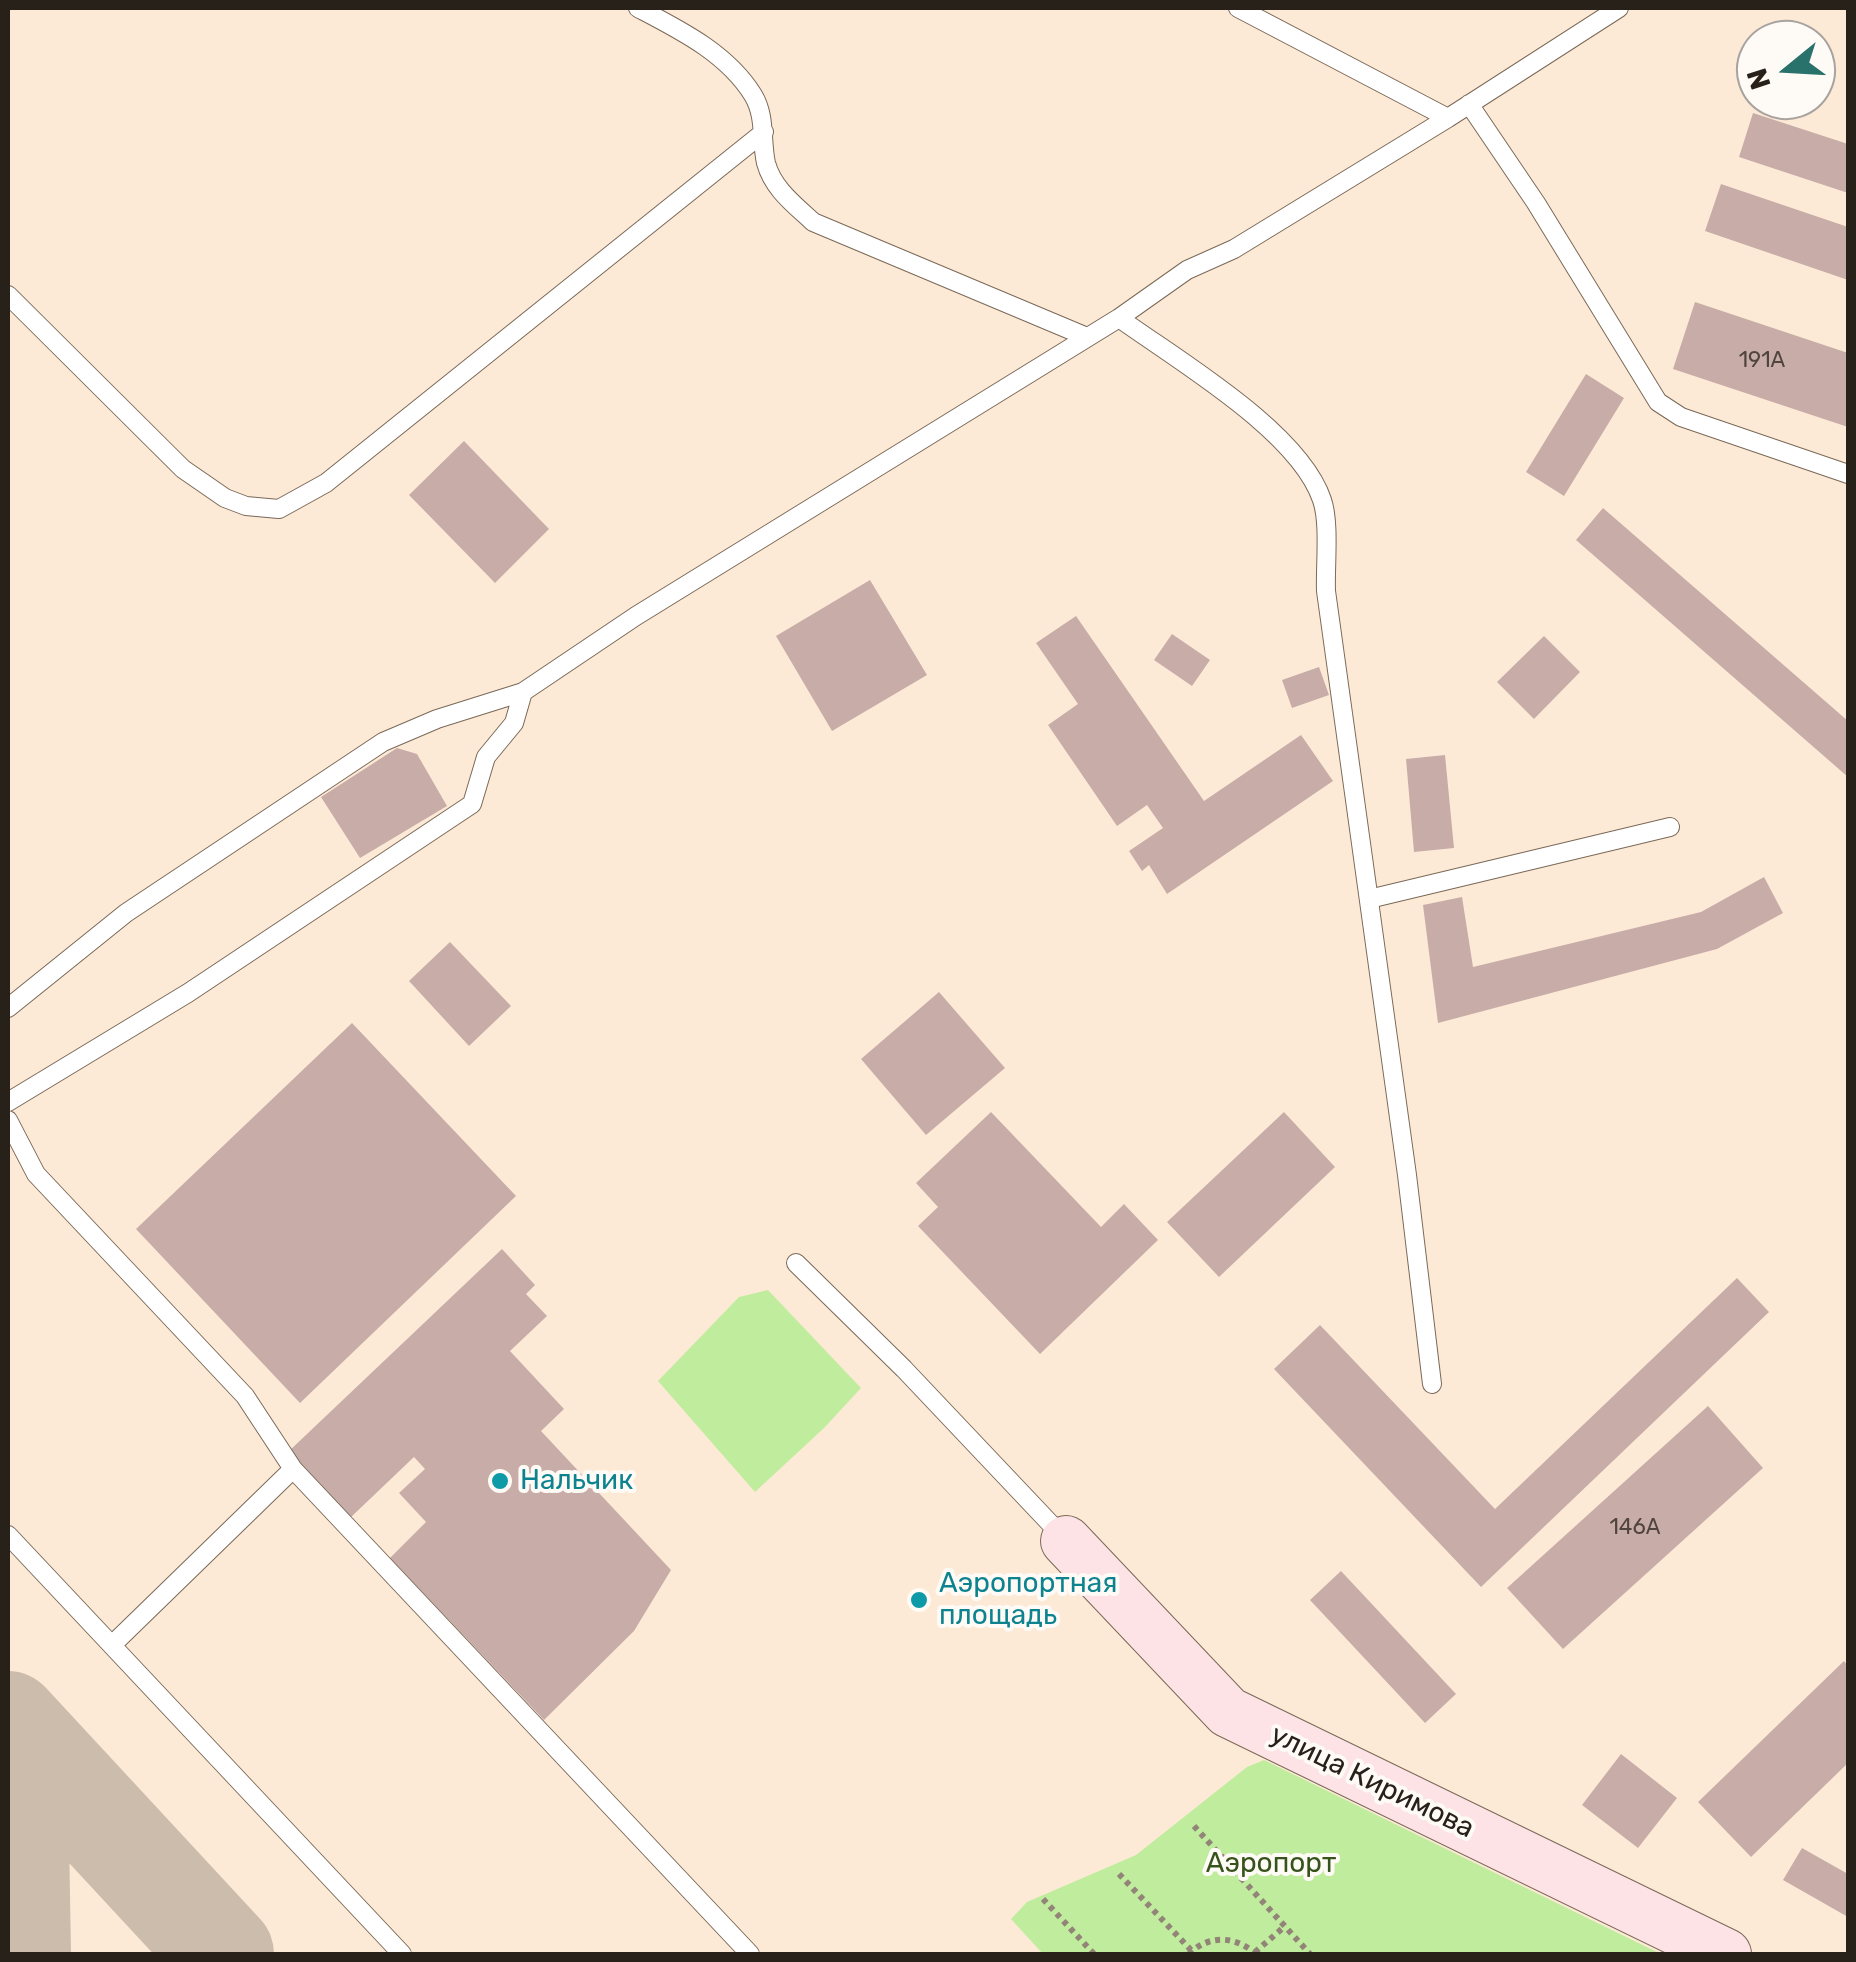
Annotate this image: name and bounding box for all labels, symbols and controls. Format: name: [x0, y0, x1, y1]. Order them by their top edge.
north arrow: [1736, 20, 1836, 120]
text: N: [1740, 64, 1778, 93]
house number: 191А: [1739, 348, 1785, 374]
place label: Нальчик: [520, 1464, 633, 1498]
marker: Нальчик: [489, 1470, 511, 1492]
house number: 146А: [1609, 1515, 1661, 1541]
place label: Аэропортная площадь: [939, 1567, 1117, 1633]
marker: Аэропортная площадь: [908, 1589, 930, 1611]
street label: улица Киримова: [1265, 1718, 1479, 1846]
park label: Аэропорт: [1206, 1847, 1336, 1881]

